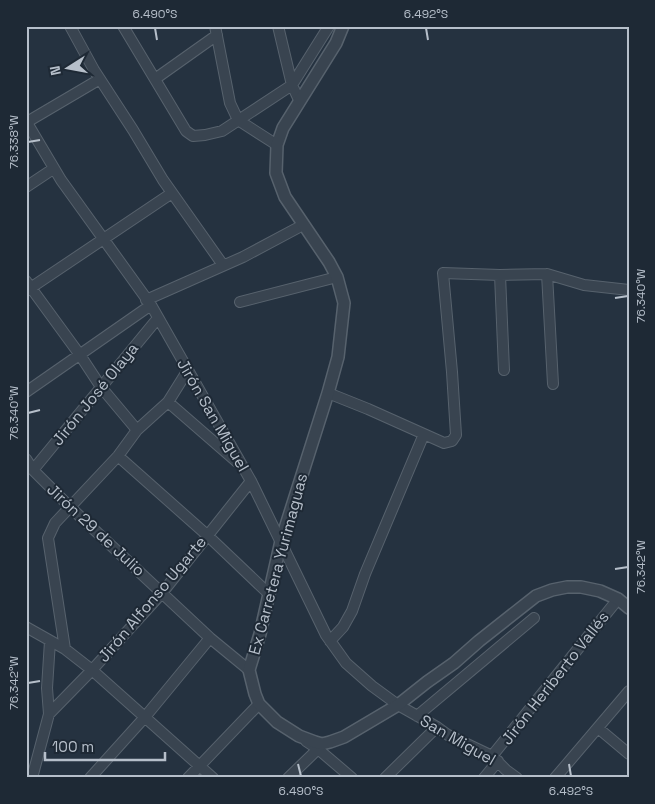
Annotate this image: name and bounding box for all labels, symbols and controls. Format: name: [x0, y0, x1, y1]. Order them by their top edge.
text: 6.490°S: [133, 6, 177, 22]
text: 6.492°S: [404, 6, 448, 22]
north arrow: [42, 42, 92, 92]
text: N: [46, 64, 65, 77]
text: 76.338°W: [6, 114, 22, 169]
text: 76.340°W: [633, 268, 649, 323]
street label: Jirón José Olaya: [47, 338, 143, 450]
street label: Jirón San Miguel: [172, 355, 254, 475]
text: 76.340°W: [6, 385, 22, 440]
street label: Ex Carretera Yurimaguas: [244, 471, 312, 657]
street label: Jirón 29 de Julio: [42, 479, 150, 581]
street label: Jirón Alfonso Ugarte: [93, 532, 211, 666]
text: 76.342°W: [633, 539, 649, 594]
street label: Jirón Heriberto Vallés: [496, 607, 614, 749]
text: 76.342°W: [6, 655, 22, 710]
street label: San Miguel: [416, 710, 500, 770]
scale bar: [45, 729, 165, 761]
text: 100 m: [52, 737, 94, 756]
text: 6.490°S: [279, 783, 323, 799]
text: 6.492°S: [549, 783, 593, 799]

